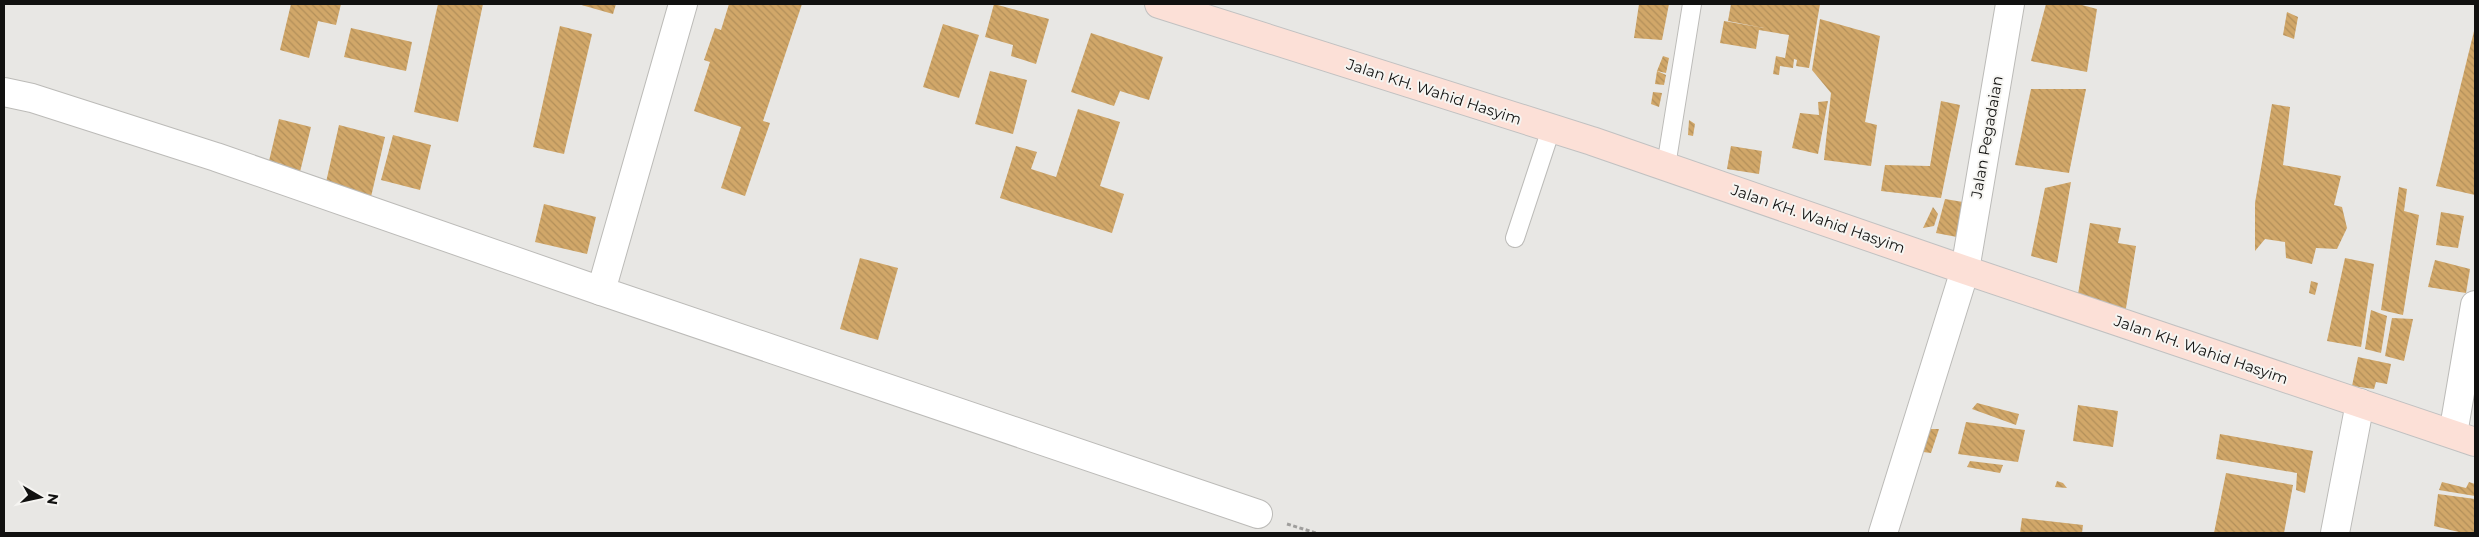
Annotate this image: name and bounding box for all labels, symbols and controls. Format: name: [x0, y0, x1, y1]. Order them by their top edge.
street label: Jalan KH. Wahid Hasyim: [1343, 54, 1524, 129]
street label: Jalan Pegadaian: [1966, 74, 2007, 201]
street label: Jalan KH. Wahid Hasyim: [1728, 179, 1908, 257]
street label: Jalan KH. Wahid Hasyim: [2111, 310, 2291, 388]
north arrow: [15, 472, 65, 522]
text: N: [43, 492, 63, 506]

